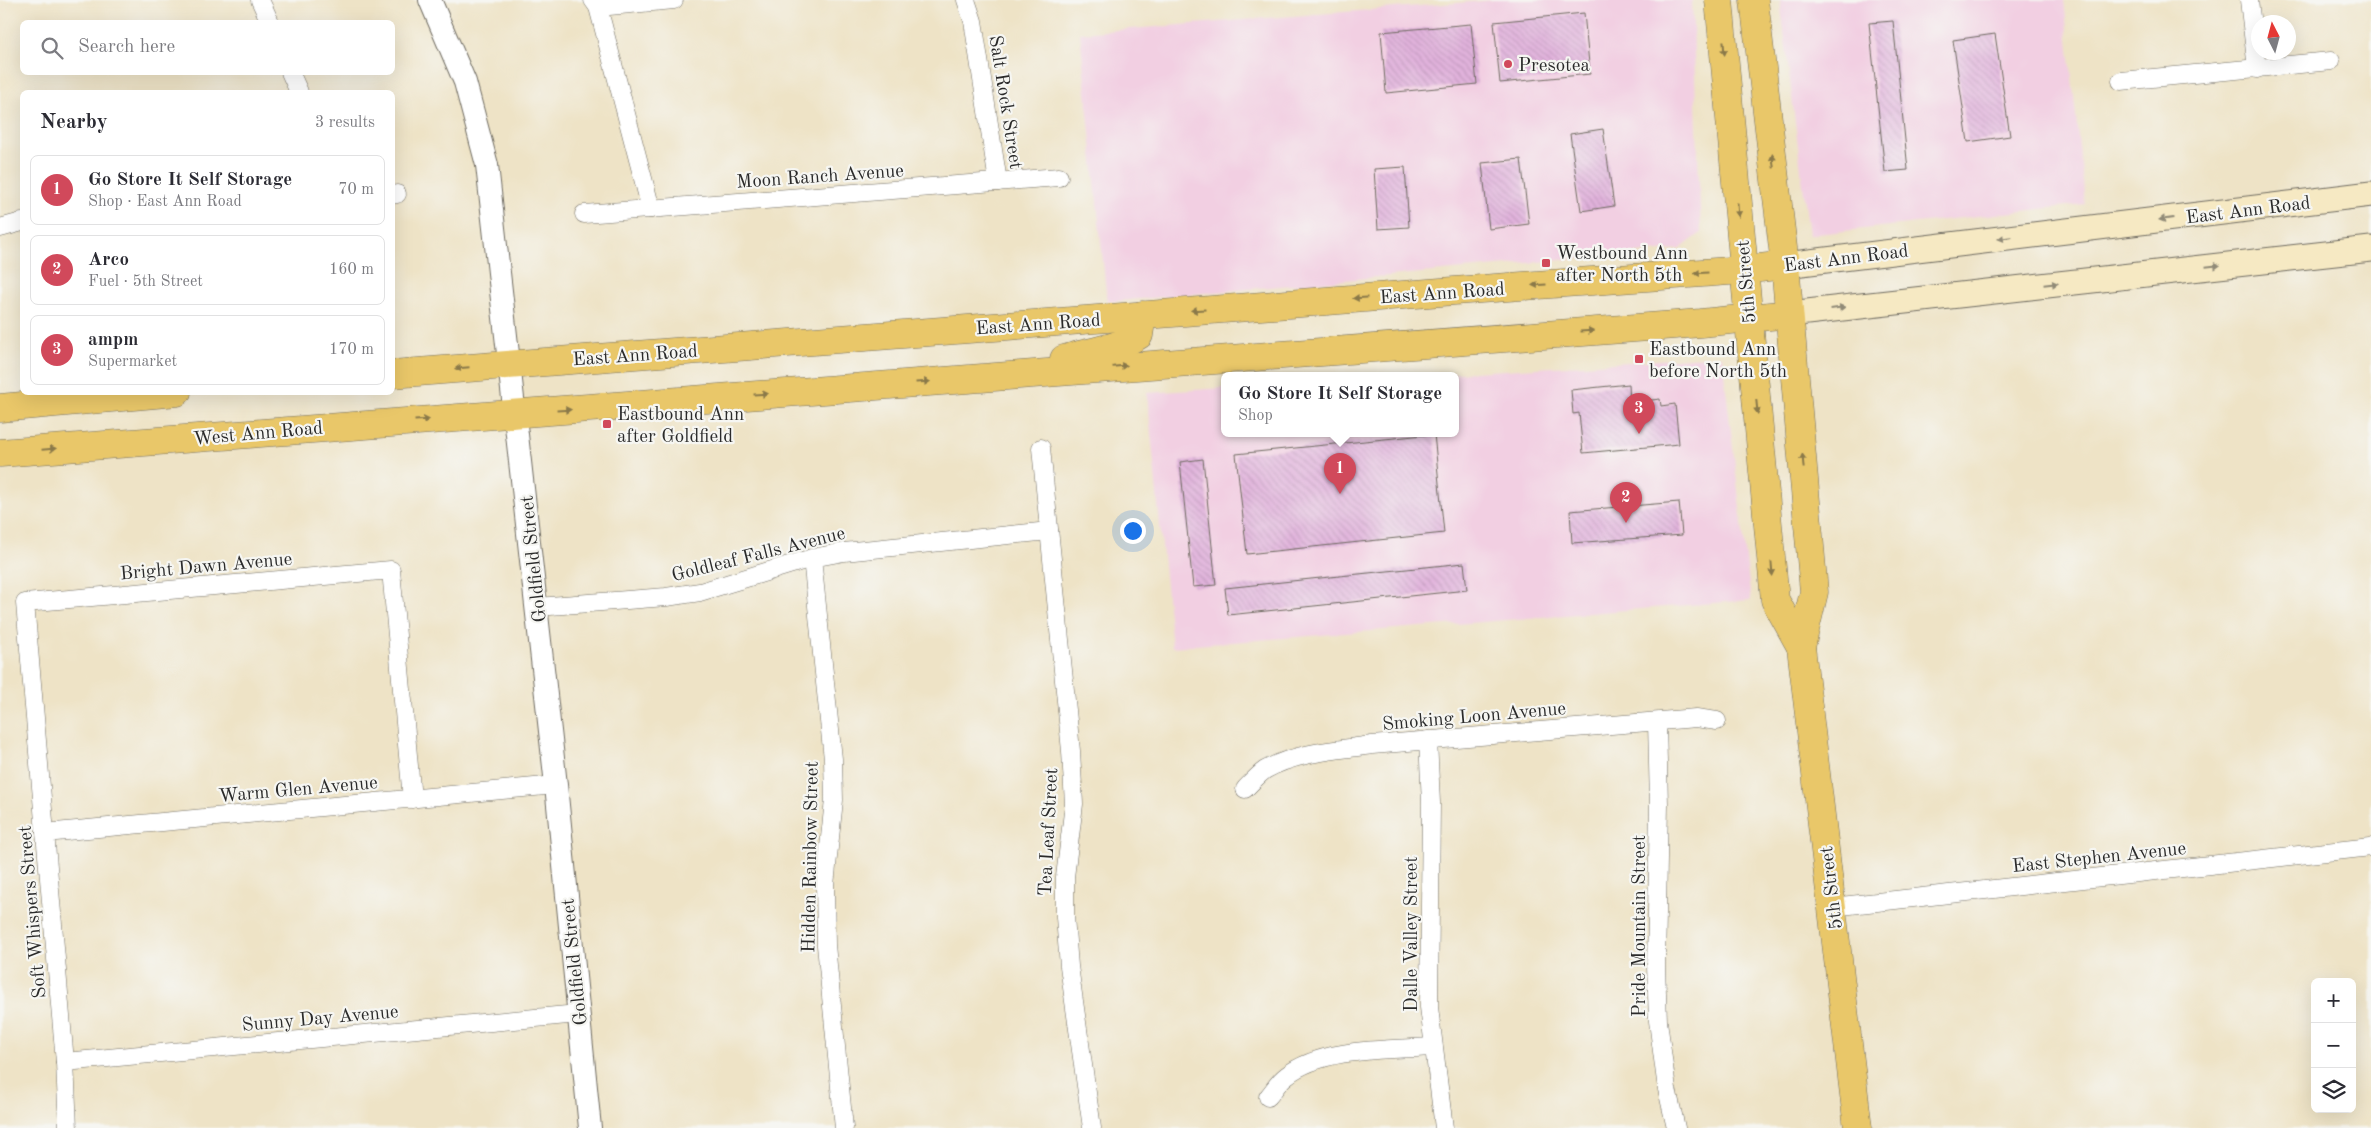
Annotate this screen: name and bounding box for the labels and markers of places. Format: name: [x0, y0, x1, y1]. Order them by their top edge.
place label: Presotea: [1518, 57, 1591, 76]
marker: Presotea: [1502, 58, 1514, 70]
place label: Westbound Ann after North 5th: [1556, 245, 1688, 286]
marker: Westbound Ann after North 5th: [1540, 257, 1552, 269]
place label: Eastbound Ann before North 5th: [1649, 341, 1787, 382]
marker: Eastbound Ann before North 5th: [1633, 353, 1645, 365]
pin: 3: [1623, 393, 1655, 434]
place label: Eastbound Ann after Goldfield: [617, 406, 744, 447]
marker: Eastbound Ann after Goldfield: [601, 418, 613, 430]
pin: 1: [1324, 453, 1356, 494]
pin: 2: [1610, 482, 1642, 523]

